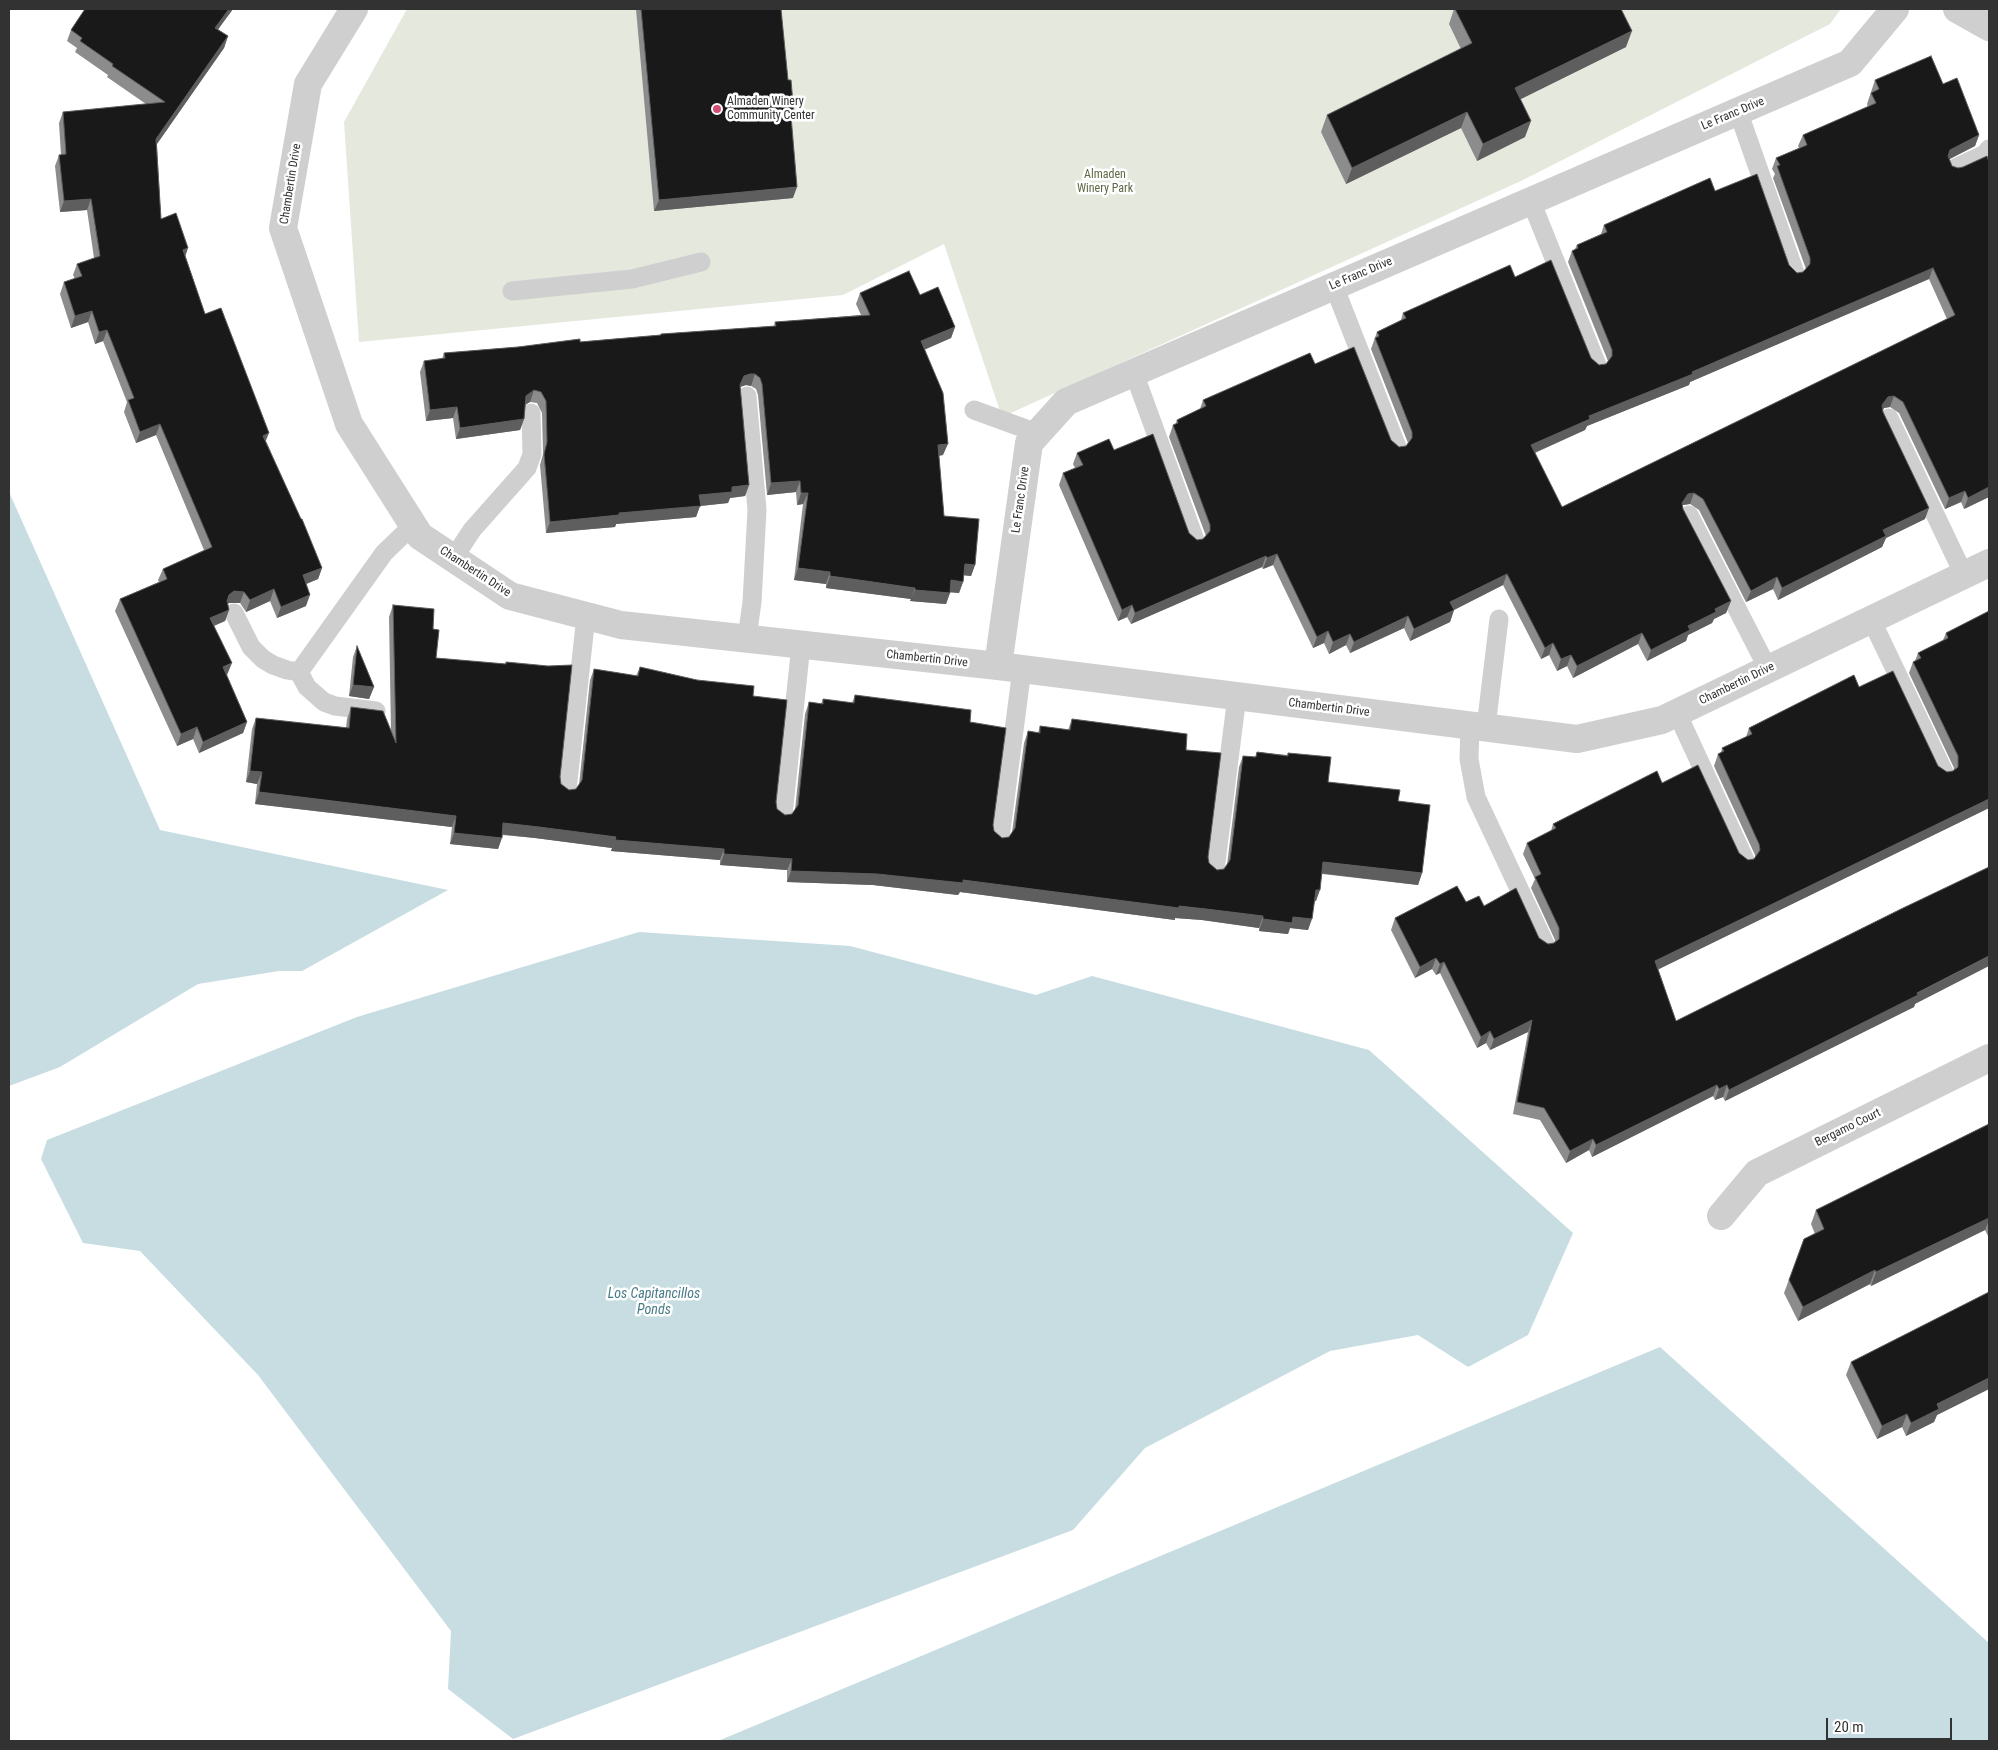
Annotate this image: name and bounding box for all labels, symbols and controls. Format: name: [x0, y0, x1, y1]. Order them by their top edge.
street label: Le Franc Drive: [1699, 94, 1767, 134]
place label: Almaden Winery Community Center: [727, 95, 815, 123]
marker: Almaden Winery Community Center: [711, 103, 723, 115]
street label: Chambertin Drive: [277, 143, 305, 225]
park label: Almaden Winery Park: [1077, 168, 1133, 196]
street label: Le Franc Drive: [1327, 254, 1395, 294]
street label: Le Franc Drive: [1009, 466, 1033, 534]
street label: Chambertin Drive: [437, 544, 513, 600]
street label: Chambertin Drive: [886, 648, 968, 670]
street label: Chambertin Drive: [1697, 660, 1777, 708]
street label: Chambertin Drive: [1288, 696, 1370, 720]
street label: Bergamo Court: [1813, 1106, 1883, 1150]
water label: Los Capitancillos Ponds: [608, 1286, 700, 1318]
scale bar: [1828, 1708, 1954, 1740]
text: 20 m: [1834, 1718, 1864, 1736]

